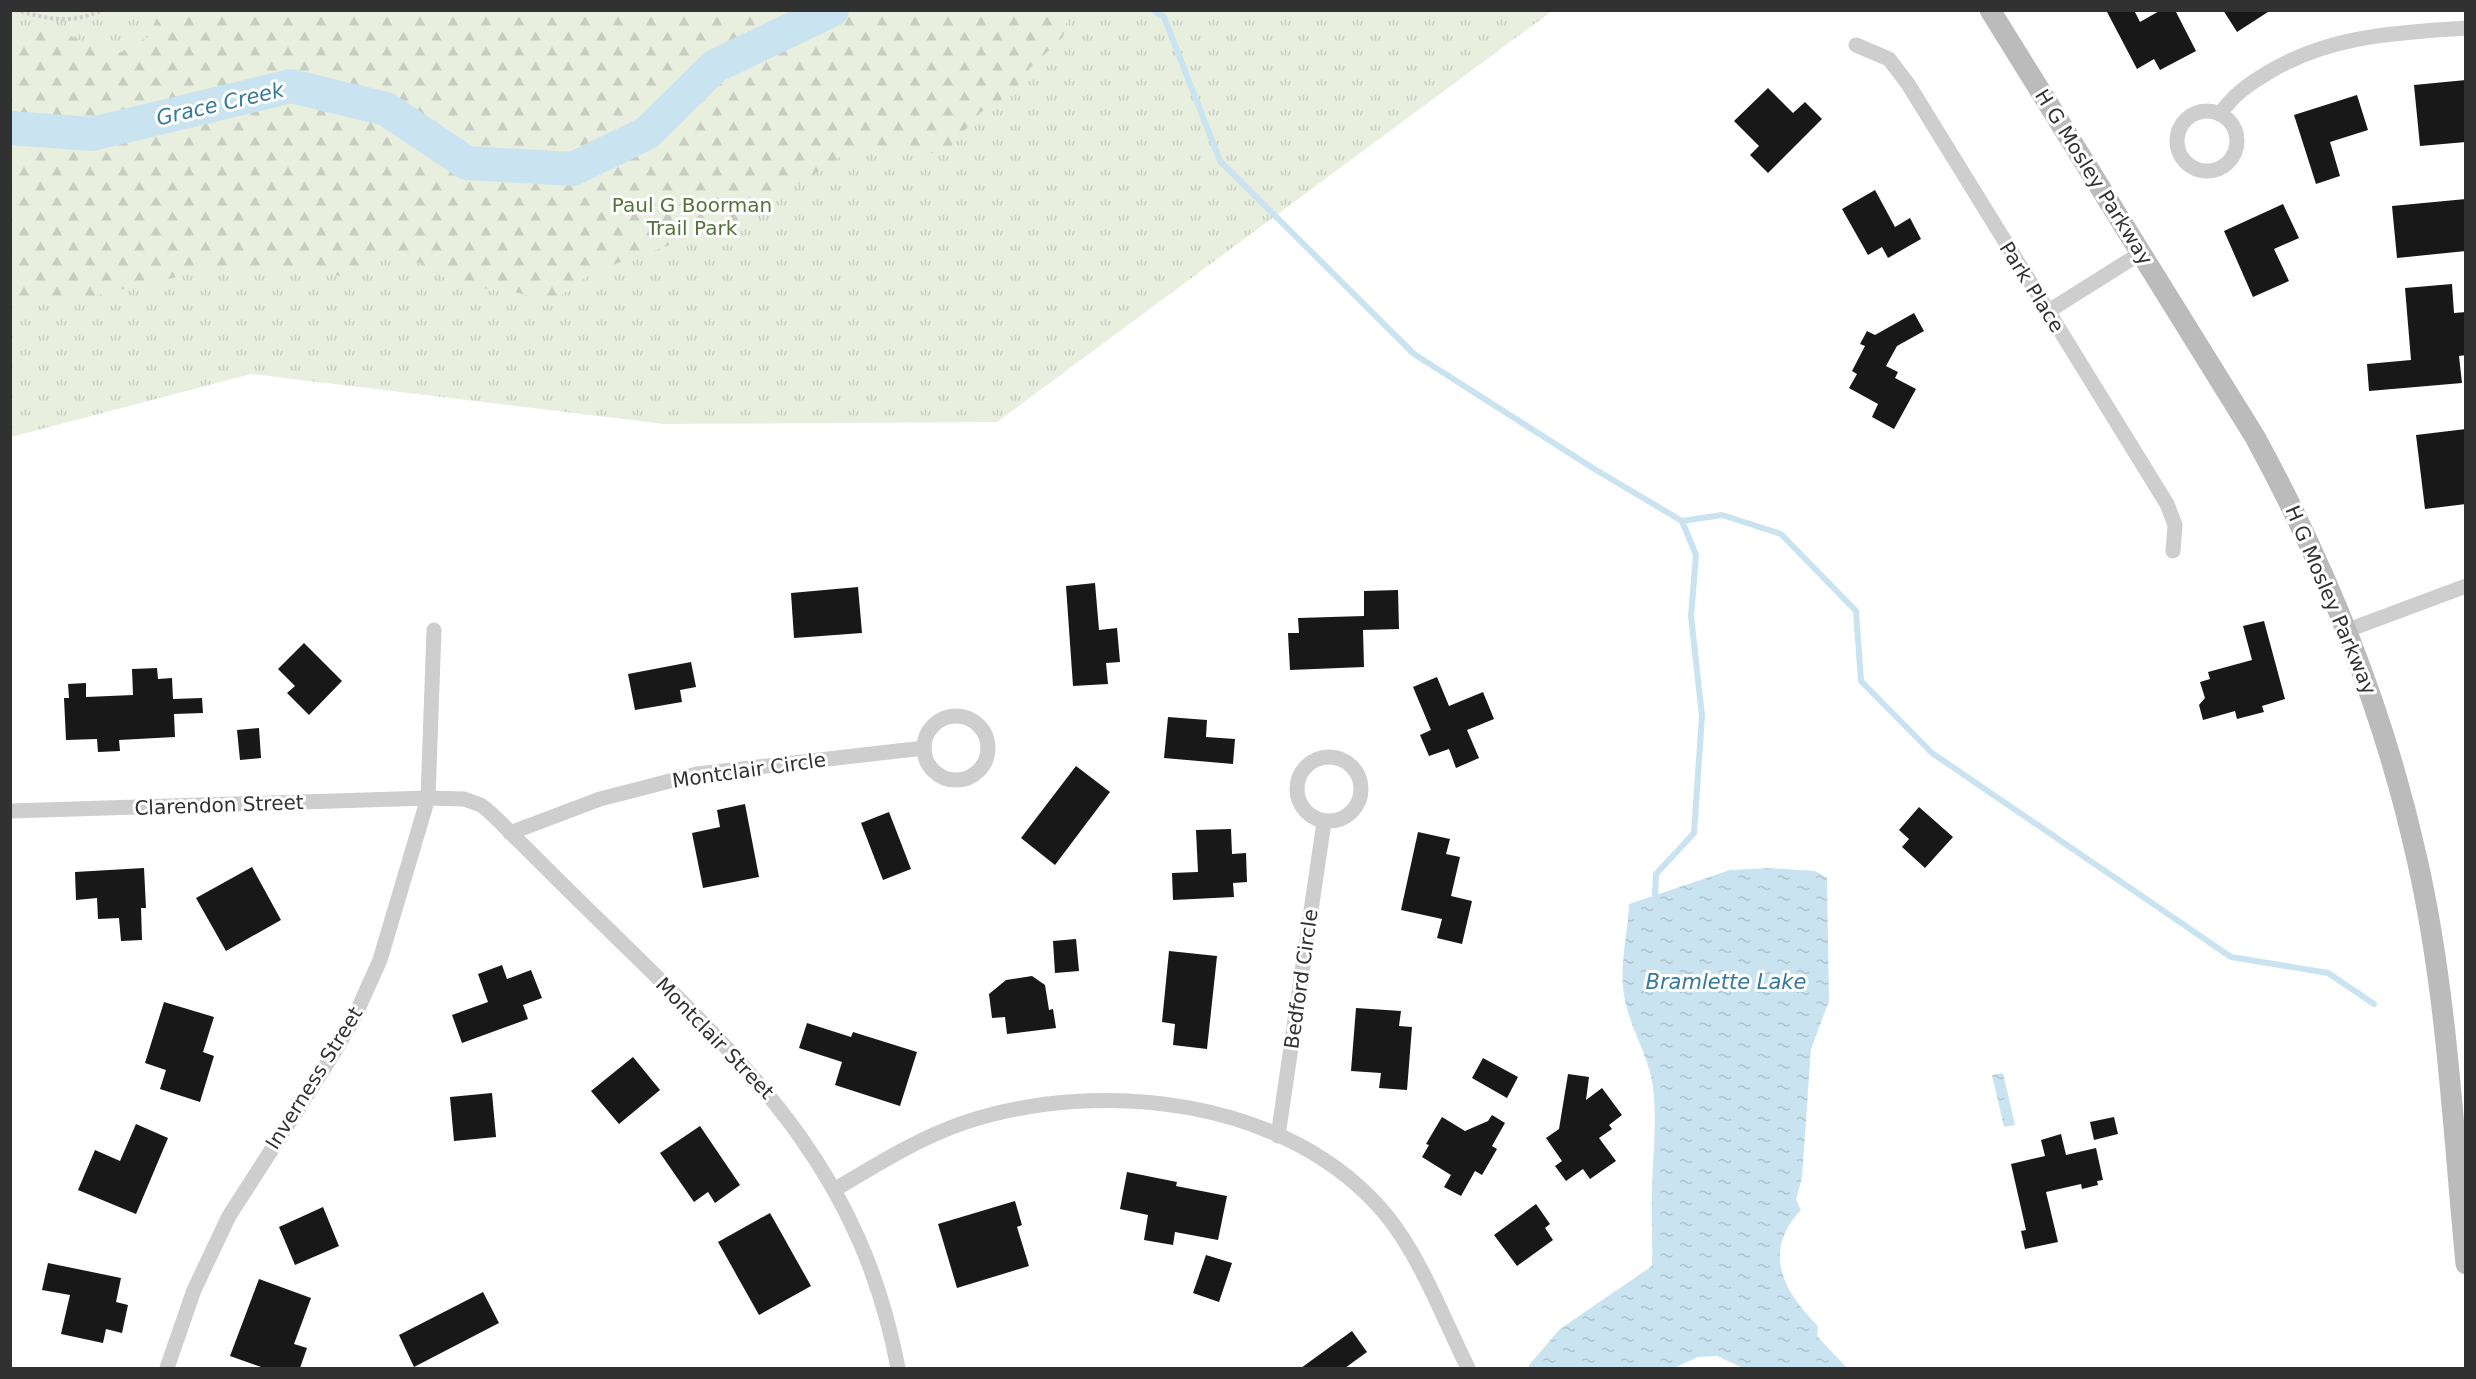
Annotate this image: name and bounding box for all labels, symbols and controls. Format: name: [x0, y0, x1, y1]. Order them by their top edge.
water label: Grace Creek: [154, 77, 287, 130]
street label: H G Mosley Parkway: [2030, 85, 2158, 270]
park label: Paul G Boorman Trail Park: [612, 193, 772, 240]
street label: Park Place: [1995, 237, 2069, 337]
street label: H G Mosley Parkway: [2280, 502, 2382, 698]
street label: Montclair Circle: [671, 747, 827, 793]
street label: Clarendon Street: [134, 790, 304, 820]
street label: Bedford Circle: [1279, 907, 1323, 1051]
water label: Bramlette Lake: [1646, 970, 1806, 994]
street label: Montclair Street: [651, 972, 779, 1104]
street label: Inverness Street: [260, 1002, 368, 1154]

